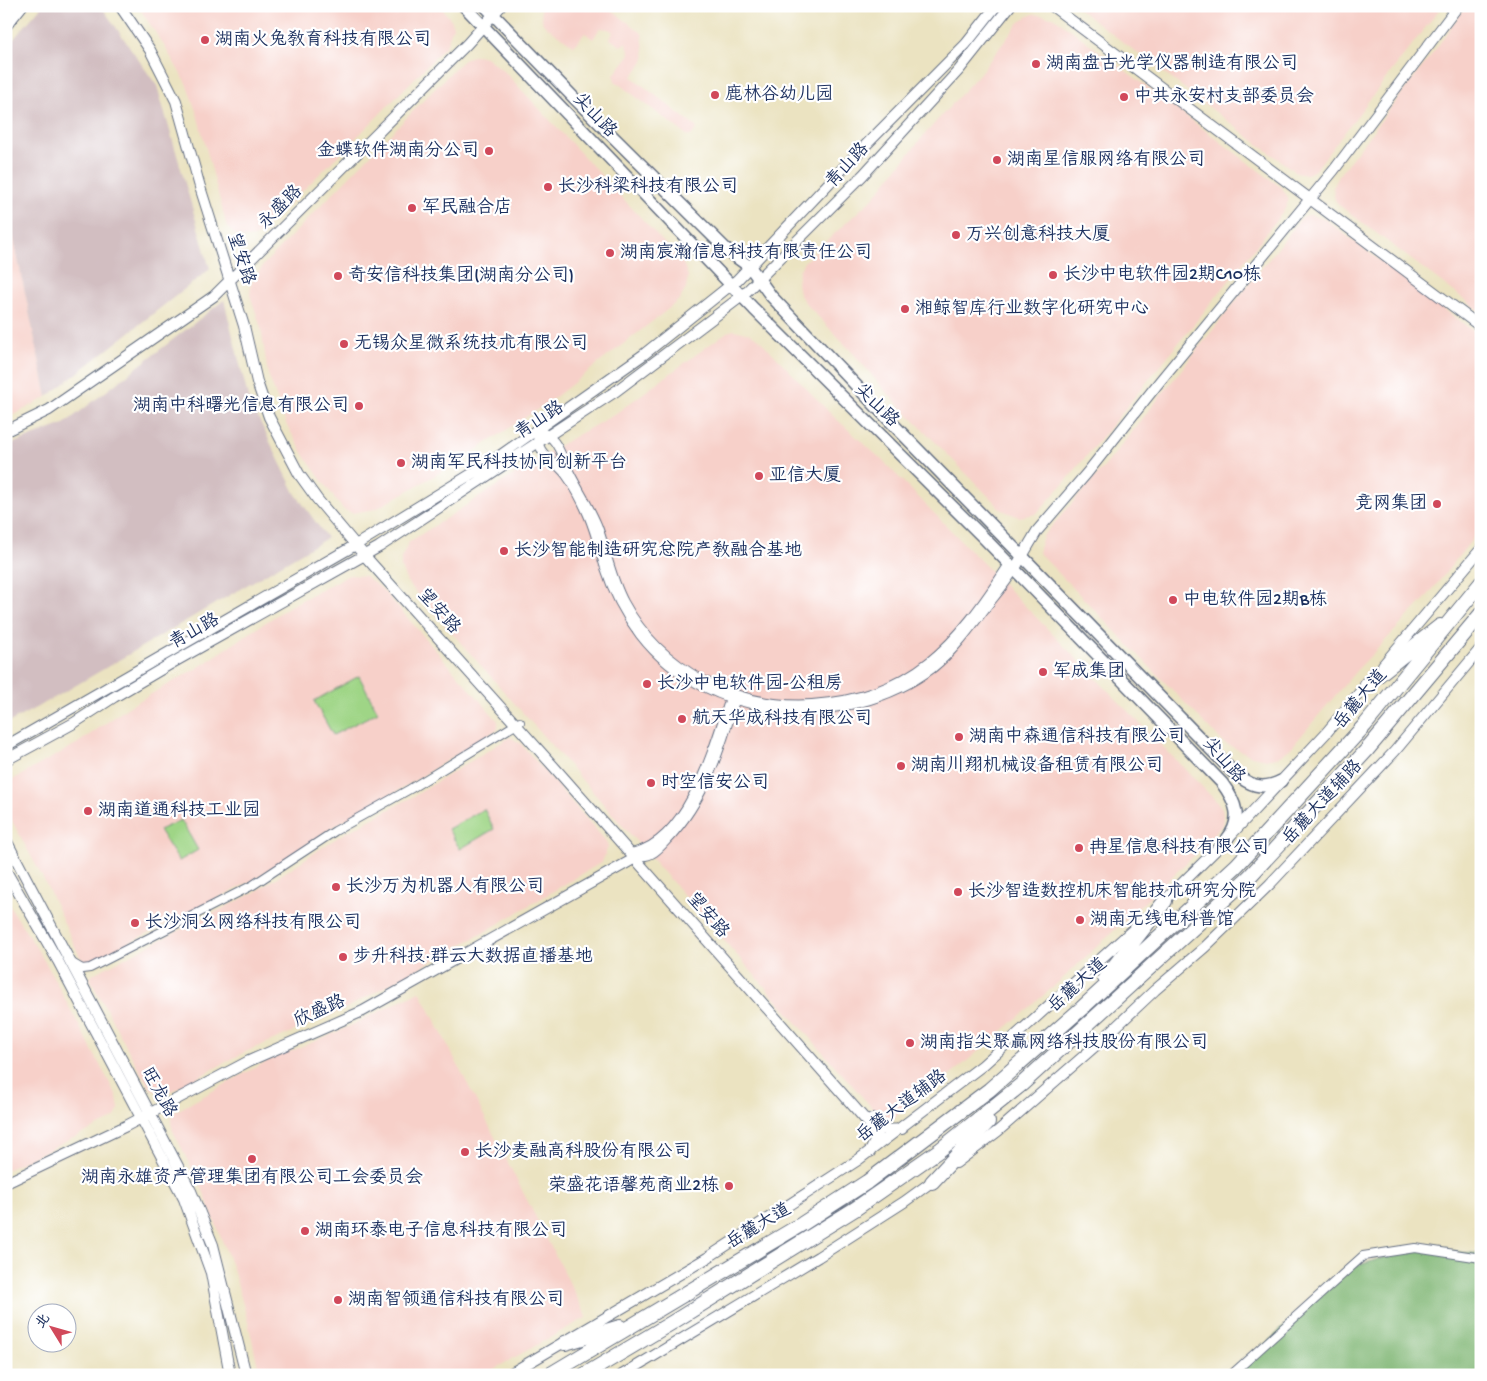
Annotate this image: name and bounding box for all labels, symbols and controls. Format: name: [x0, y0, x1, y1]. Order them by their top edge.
place label: 湖南火兔教育科技有限公司: [215, 28, 431, 51]
marker: 湖南火兔教育科技有限公司: [199, 34, 211, 46]
place label: 湖南盘古光学仪器制造有限公司: [1046, 53, 1298, 75]
marker: 湖南盘古光学仪器制造有限公司: [1030, 58, 1042, 70]
place label: 鹿林谷幼儿园: [725, 84, 833, 106]
place label: 中共永安村支部委员会: [1134, 86, 1314, 108]
street label: 尖山路: [568, 89, 621, 143]
marker: 鹿林谷幼儿园: [709, 89, 721, 101]
marker: 中共永安村支部委员会: [1118, 91, 1130, 103]
street label: 青山路: [821, 138, 874, 193]
place label: 金蝶软件湖南分公司: [317, 140, 479, 162]
marker: 金蝶软件湖南分公司: [483, 145, 495, 157]
place label: 湖南星信服网络有限公司: [1007, 149, 1205, 171]
marker: 湖南星信服网络有限公司: [991, 154, 1003, 166]
place label: 长沙科梁科技有限公司: [558, 176, 738, 198]
street label: 永盛路: [254, 181, 308, 235]
marker: 长沙科梁科技有限公司: [542, 181, 554, 193]
place label: 军民融合店: [422, 197, 512, 219]
marker: 军民融合店: [406, 202, 418, 214]
place label: 万兴创意科技大厦: [966, 224, 1110, 246]
marker: 万兴创意科技大厦: [950, 229, 962, 241]
street label: 望安路: [222, 230, 259, 288]
place label: 湖南宸瀚信息科技有限责任公司: [620, 242, 872, 264]
marker: 湖南宸瀚信息科技有限责任公司: [604, 247, 616, 259]
place label: 长沙中电软件园2期C10栋: [1063, 264, 1261, 286]
place label: 奇安信科技集团(湖南分公司): [348, 265, 574, 287]
marker: 长沙中电软件园2期C10栋: [1047, 269, 1059, 281]
marker: 奇安信科技集团(湖南分公司): [332, 270, 344, 282]
place label: 湘鲸智库行业数字化研究中心: [915, 298, 1149, 320]
marker: 湘鲸智库行业数字化研究中心: [899, 303, 911, 315]
place label: 无锡众星微系统技术有限公司: [354, 333, 588, 355]
marker: 无锡众星微系统技术有限公司: [338, 338, 350, 350]
street label: 尖山路: [849, 379, 903, 432]
place label: 湖南中科曙光信息有限公司: [133, 395, 349, 417]
street label: 青山路: [511, 397, 568, 445]
marker: 湖南中科曙光信息有限公司: [353, 400, 365, 412]
place label: 湖南军民科技协同创新平台: [411, 452, 627, 474]
marker: 湖南军民科技协同创新平台: [395, 457, 407, 469]
place label: 亚信大厦: [769, 465, 841, 487]
marker: 亚信大厦: [753, 470, 765, 482]
place label: 竞网集团: [1355, 493, 1427, 515]
marker: 竞网集团: [1431, 498, 1443, 510]
place label: 长沙智能制造研究总院产教融合基地: [514, 540, 802, 562]
marker: 长沙智能制造研究总院产教融合基地: [498, 545, 510, 557]
street label: 望安路: [412, 584, 465, 639]
place label: 中电软件园2期B栋: [1183, 589, 1327, 611]
marker: 中电软件园2期B栋: [1167, 594, 1179, 606]
street label: 青山路: [166, 609, 224, 654]
place label: 军成集团: [1053, 661, 1125, 683]
street label: 岳麓大道: [1329, 665, 1392, 734]
marker: 军成集团: [1037, 666, 1049, 678]
place label: 长沙中电软件园-公租房: [657, 673, 843, 695]
marker: 长沙中电软件园-公租房: [641, 678, 653, 690]
place label: 航天华成科技有限公司: [692, 708, 872, 730]
marker: 航天华成科技有限公司: [676, 713, 688, 725]
place label: 湖南中森通信科技有限公司: [969, 726, 1185, 748]
marker: 湖南中森通信科技有限公司: [953, 731, 965, 743]
street label: 尖山路: [1197, 733, 1249, 788]
place label: 湖南川翔机械设备租赁有限公司: [911, 755, 1163, 777]
street label: 岳麓大道辅路: [1278, 756, 1368, 850]
marker: 湖南川翔机械设备租赁有限公司: [895, 760, 907, 772]
place label: 时空信安公司: [661, 772, 769, 794]
marker: 时空信安公司: [645, 777, 657, 789]
place label: 湖南道通科技工业园: [98, 800, 260, 822]
marker: 湖南道通科技工业园: [82, 805, 94, 817]
place label: 冉星信息科技有限公司: [1089, 837, 1269, 859]
marker: 冉星信息科技有限公司: [1073, 842, 1085, 854]
place label: 长沙万为机器人有限公司: [346, 876, 544, 898]
marker: 长沙万为机器人有限公司: [330, 881, 342, 893]
place label: 长沙智造数控机床智能技术研究分院: [968, 881, 1256, 903]
marker: 长沙智造数控机床智能技术研究分院: [952, 886, 964, 898]
street label: 望安路: [681, 888, 733, 943]
place label: 湖南无线电科普馆: [1090, 909, 1234, 931]
place label: 长沙洞幺网络科技有限公司: [145, 912, 361, 934]
marker: 湖南无线电科普馆: [1074, 914, 1086, 926]
marker: 长沙洞幺网络科技有限公司: [129, 917, 141, 929]
place label: 步升科技·群云大数据直播基地: [353, 946, 593, 968]
marker: 步升科技·群云大数据直播基地: [337, 951, 349, 963]
street label: 岳麓大道: [1044, 953, 1112, 1018]
street label: 欣盛路: [291, 991, 349, 1033]
place label: 湖南指尖聚赢网络科技股份有限公司: [920, 1032, 1208, 1054]
marker: 湖南指尖聚赢网络科技股份有限公司: [904, 1037, 916, 1049]
street label: 旺龙路: [136, 1064, 181, 1122]
street label: 岳麓大道辅路: [852, 1065, 951, 1148]
place label: 长沙麦融高科股份有限公司: [475, 1141, 691, 1163]
marker: 长沙麦融高科股份有限公司: [459, 1146, 471, 1158]
marker: 湖南永雄资产管理集团有限公司工会委员会: [246, 1153, 258, 1165]
place label: 湖南永雄资产管理集团有限公司工会委员会: [81, 1167, 423, 1189]
place label: 荣盛花语馨苑商业2栋: [548, 1175, 719, 1197]
marker: 荣盛花语馨苑商业2栋: [723, 1180, 735, 1192]
street label: 岳麓大道: [722, 1199, 795, 1255]
place label: 湖南环泰电子信息科技有限公司: [315, 1220, 567, 1242]
marker: 湖南环泰电子信息科技有限公司: [299, 1225, 311, 1237]
place label: 湖南智领通信科技有限公司: [348, 1289, 564, 1311]
marker: 湖南智领通信科技有限公司: [332, 1294, 344, 1306]
north arrow: [28, 1304, 78, 1354]
text: 北: [33, 1311, 55, 1332]

